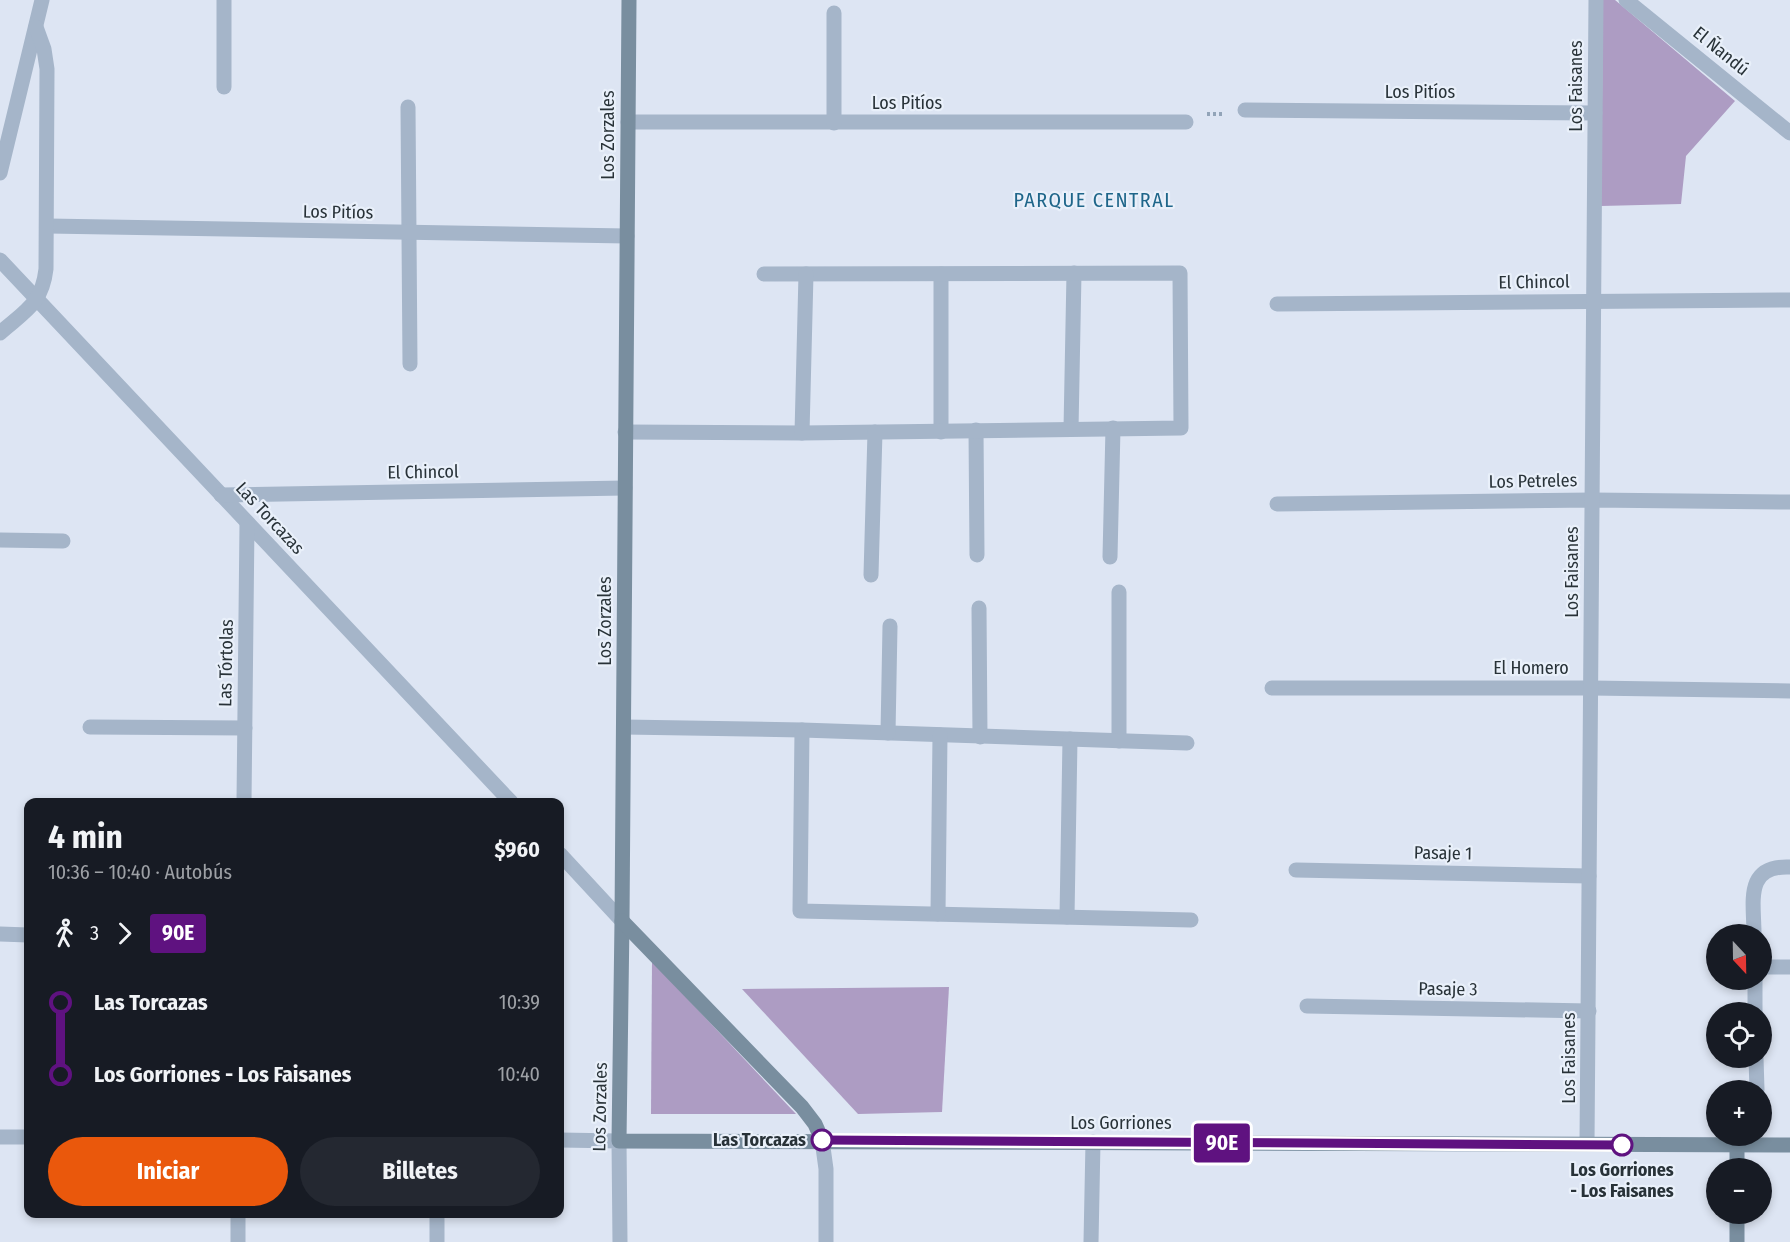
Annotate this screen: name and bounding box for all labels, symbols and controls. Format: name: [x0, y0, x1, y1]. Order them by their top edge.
street label: El Ñandú: [1689, 22, 1753, 80]
street label: Los Faisanes: [1565, 40, 1587, 132]
street label: Los Pitíos: [1385, 81, 1456, 103]
street label: Los Zorzales: [597, 90, 619, 180]
street label: Los Pitíos: [872, 92, 943, 114]
district label: PARQUE CENTRAL: [1013, 188, 1175, 212]
street label: Los Pitíos: [303, 200, 374, 224]
street label: El Chincol: [1498, 270, 1570, 294]
street label: El Chincol: [387, 460, 459, 484]
street label: Los Petreles: [1489, 469, 1578, 493]
street label: Las Torcazas: [231, 477, 309, 559]
street label: Los Faisanes: [1561, 526, 1583, 618]
street label: Los Zorzales: [594, 576, 616, 666]
street label: Las Tórtolas: [214, 619, 238, 707]
street label: El Homero: [1493, 657, 1569, 679]
text: 4 min: [48, 817, 123, 857]
text: $960: [495, 836, 540, 863]
street label: Pasaje 1: [1414, 841, 1472, 865]
text: 10:36 – 10:40 · Autobús: [48, 860, 232, 884]
icon: walk: [48, 917, 81, 950]
icon: forward: [108, 917, 141, 950]
text: 90E: [162, 920, 194, 946]
text: 3: [90, 921, 99, 945]
north arrow: [1706, 924, 1772, 990]
map controls: [1706, 924, 1772, 1224]
street label: Pasaje 3: [1418, 977, 1478, 1001]
text: Las Torcazas: [94, 989, 208, 1016]
text: 10:39: [499, 990, 540, 1014]
button: locate: [1706, 1002, 1772, 1068]
street label: Los Faisanes: [1558, 1012, 1580, 1104]
text: Los Gorriones - Los Faisanes: [94, 1061, 351, 1088]
text: 10:40: [498, 1062, 540, 1086]
street label: Los Zorzales: [588, 1062, 612, 1152]
button: +: [1706, 1080, 1772, 1146]
street label: Los Gorriones: [1070, 1112, 1172, 1134]
line badge: 90E: [1188, 1124, 1256, 1162]
place label: Las Torcazas: [713, 1129, 806, 1151]
marker: Las Torcazas: [811, 1129, 833, 1151]
text: 90E: [1206, 1130, 1238, 1156]
marker: Los Gorriones - Los Faisanes: [1611, 1134, 1633, 1156]
button: Iniciar: [48, 1137, 288, 1206]
button: Billetes: [300, 1137, 540, 1206]
button: −: [1706, 1158, 1772, 1224]
place label: Los Gorriones - Los Faisanes: [1570, 1159, 1674, 1202]

